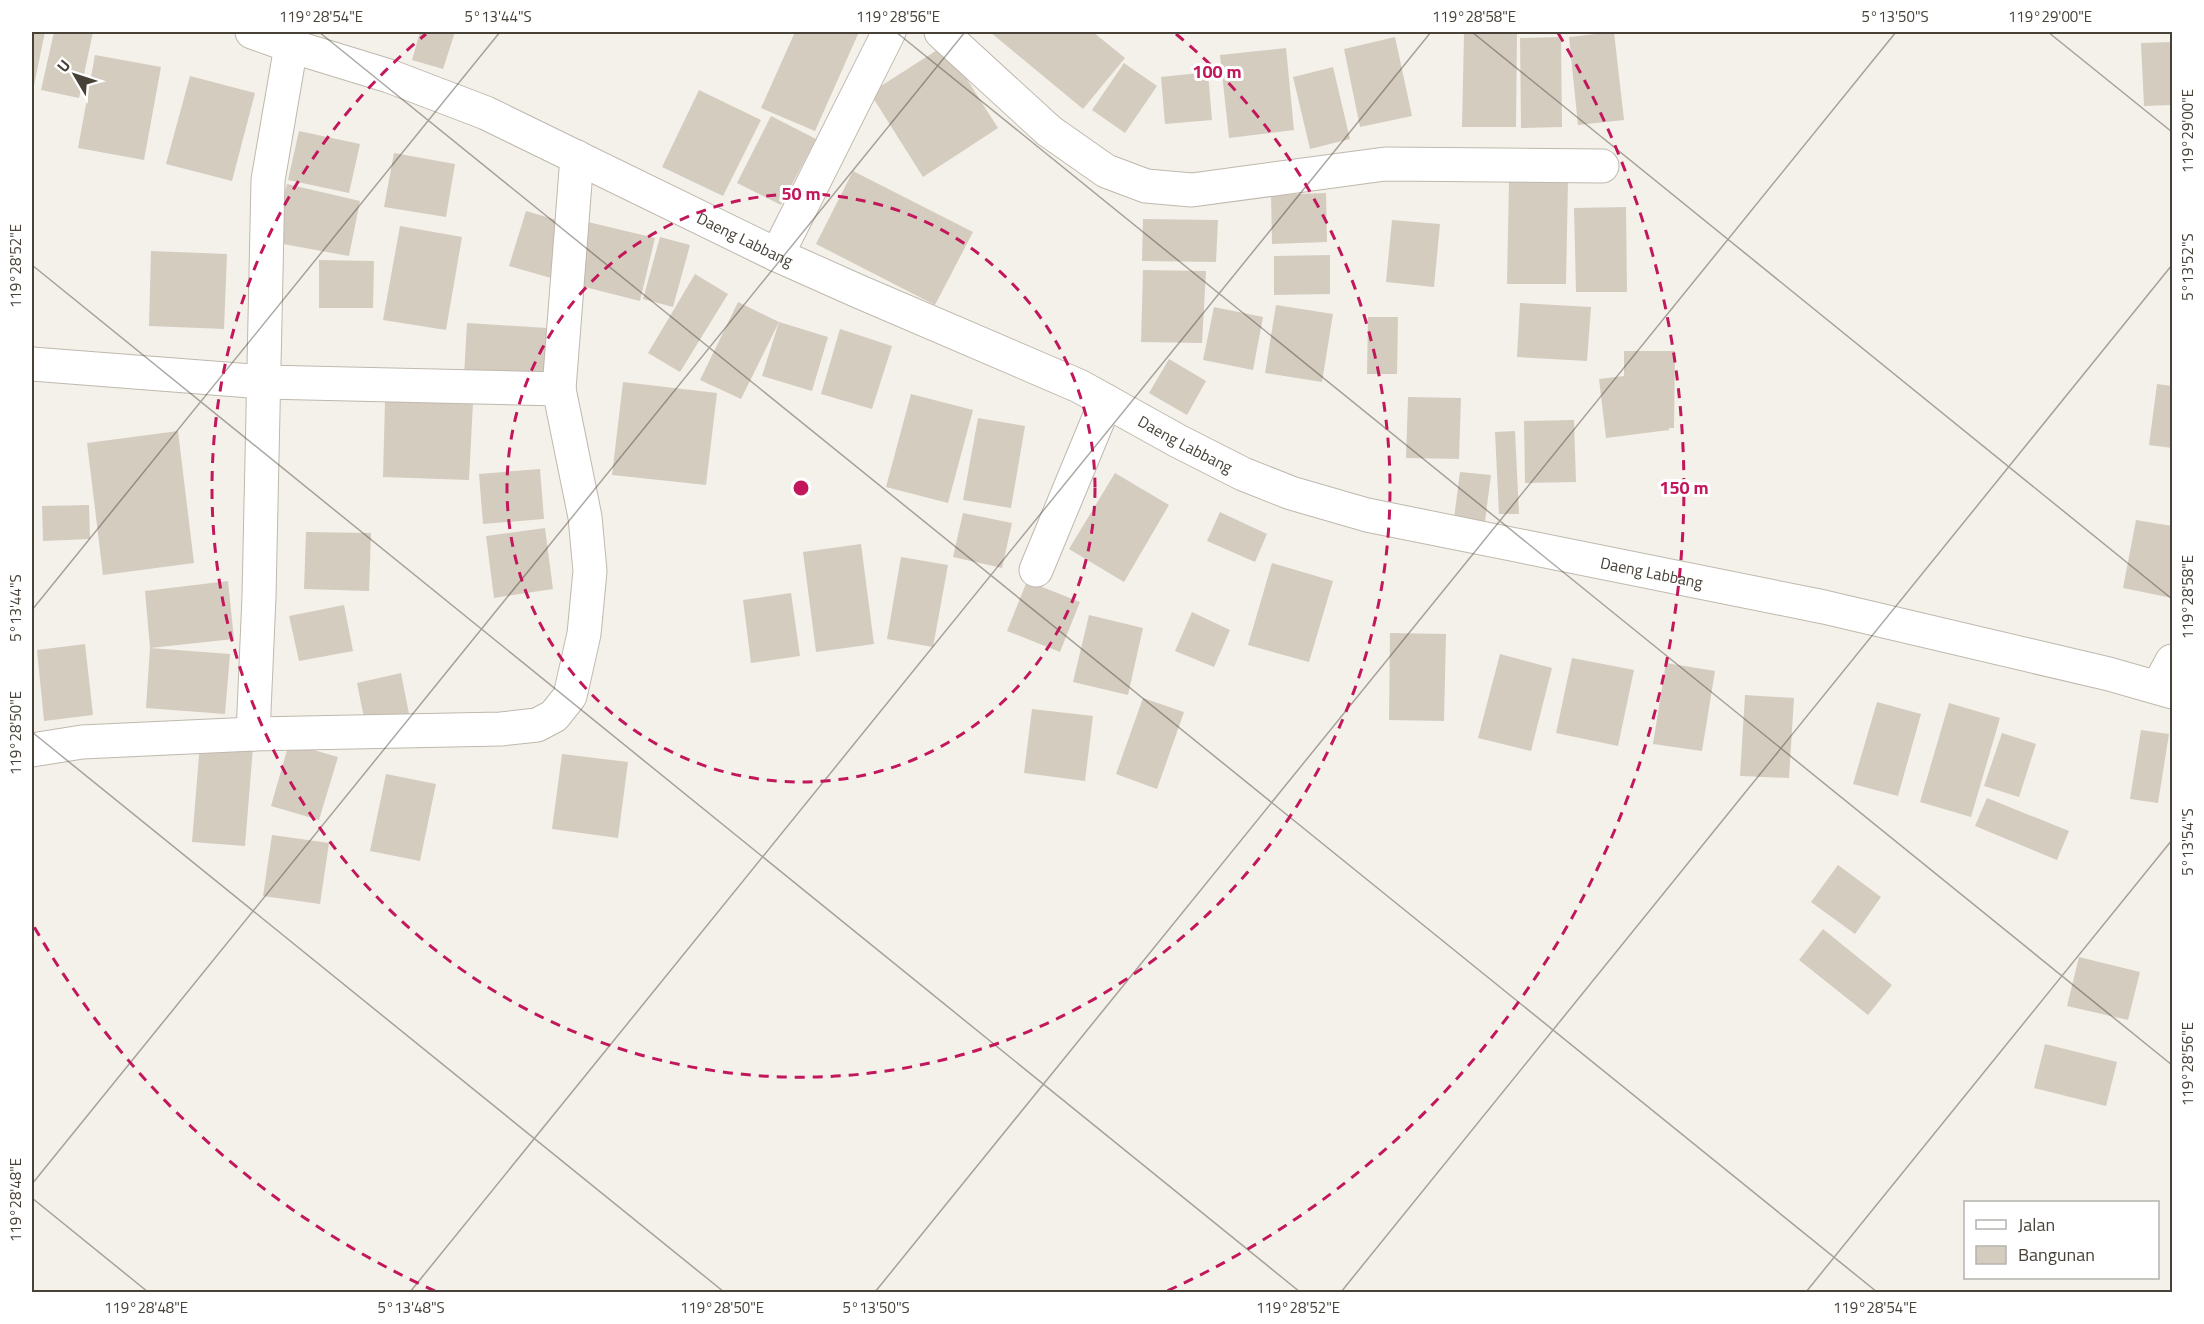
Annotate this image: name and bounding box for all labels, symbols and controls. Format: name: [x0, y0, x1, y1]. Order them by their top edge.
text: 119°28'54"E: [279, 5, 363, 28]
text: 5°13'44"S: [464, 5, 532, 28]
text: 119°28'56"E: [856, 5, 940, 28]
text: 119°28'58"E: [1432, 5, 1516, 28]
text: 5°13'50"S: [1861, 5, 1929, 28]
text: 119°29'00"E: [2008, 5, 2092, 28]
north arrow: [45, 45, 105, 105]
text: U: [51, 54, 76, 77]
text: 100 m: [1192, 58, 1242, 85]
text: 119°29'00"E: [2176, 89, 2199, 173]
text: 50 m: [781, 180, 821, 207]
street label: Daeng Labbang: [693, 206, 797, 273]
text: 119°28'52"E: [4, 224, 27, 308]
text: 5°13'52"S: [2176, 233, 2199, 301]
street label: Daeng Labbang: [1134, 409, 1237, 479]
text: 150 m: [1659, 474, 1709, 501]
centre of rings: [791, 478, 811, 498]
street label: Daeng Labbang: [1598, 550, 1705, 594]
text: 119°28'58"E: [2176, 555, 2199, 639]
text: 5°13'44"S: [4, 574, 27, 642]
text: 119°28'50"E: [4, 691, 27, 775]
text: 5°13'54"S: [2176, 808, 2199, 876]
text: 119°28'56"E: [2176, 1022, 2199, 1106]
text: 119°28'48"E: [4, 1158, 27, 1242]
legend: [1964, 1201, 2159, 1279]
text: Jalan: [2018, 1211, 2055, 1238]
text: Bangunan: [2018, 1241, 2095, 1268]
text: 119°28'48"E: [104, 1296, 188, 1319]
text: 5°13'48"S: [377, 1296, 445, 1319]
text: 119°28'50"E: [680, 1296, 764, 1319]
text: 5°13'50"S: [842, 1296, 910, 1319]
text: 119°28'52"E: [1256, 1296, 1340, 1319]
text: 119°28'54"E: [1833, 1296, 1917, 1319]

